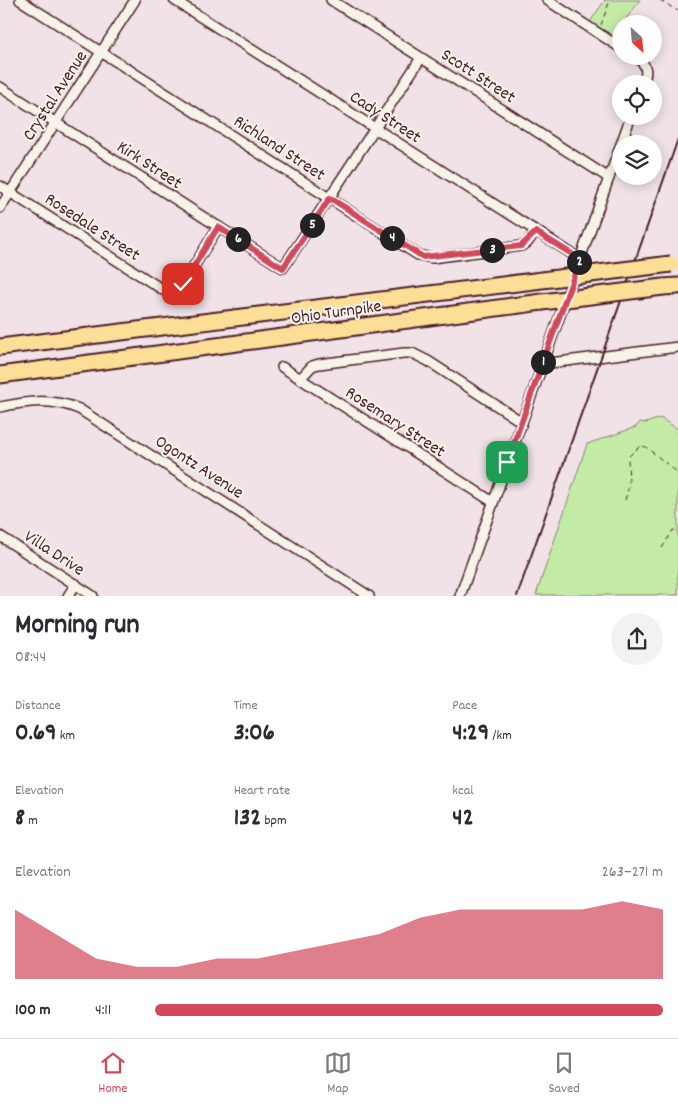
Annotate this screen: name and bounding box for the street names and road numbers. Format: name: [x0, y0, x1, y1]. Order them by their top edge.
street label: Scott Street: [435, 44, 520, 111]
street label: Crystal Avenue: [18, 46, 95, 146]
street label: Cady Street: [344, 86, 426, 151]
street label: Richland Street: [228, 110, 330, 188]
street label: Kirk Street: [111, 136, 187, 197]
street label: Rosedale Street: [39, 188, 145, 269]
street label: Ohio Turnpike: [290, 295, 383, 332]
street label: Rosemary Street: [340, 381, 450, 465]
street label: Ogontz Avenue: [149, 430, 248, 506]
street label: Villa Drive: [18, 525, 89, 583]

